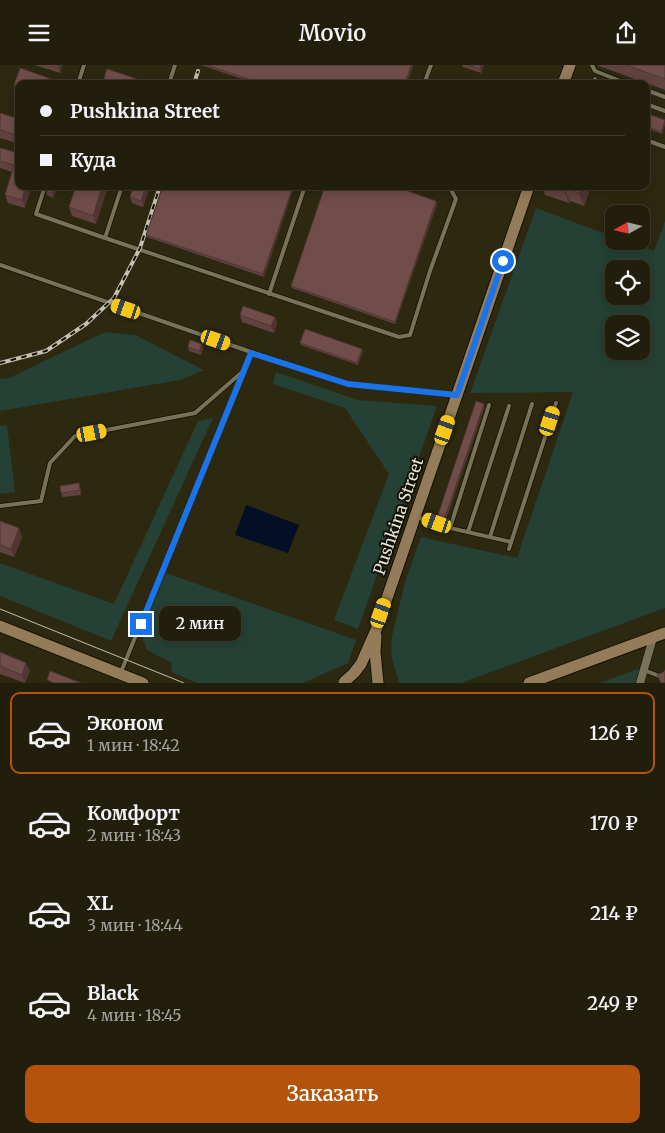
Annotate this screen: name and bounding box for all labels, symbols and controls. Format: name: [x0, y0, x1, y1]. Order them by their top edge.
icon: menu: [25, 19, 53, 47]
text: Movio: [299, 19, 366, 47]
icon: share: [612, 19, 640, 47]
text: Pushkina Street: [70, 99, 220, 123]
text: Куда: [70, 148, 116, 172]
north arrow: [605, 205, 650, 250]
map controls: [605, 205, 650, 360]
route start: [492, 250, 514, 272]
button: locate: [605, 260, 650, 305]
car: [109, 297, 142, 321]
button: layers: [605, 315, 650, 360]
car: [199, 328, 232, 352]
car: [538, 404, 561, 438]
car: [433, 413, 456, 447]
car: [75, 423, 108, 443]
street label: Pushkina Street: [369, 454, 428, 577]
car: [420, 511, 453, 535]
car: [369, 596, 392, 630]
callout: 2 мин: [158, 607, 241, 641]
route end: [130, 613, 152, 635]
text: 2 мин: [176, 613, 224, 633]
icon: car: [27, 711, 72, 756]
text: Эконом: [87, 711, 163, 735]
text: 126 ₽: [589, 721, 638, 745]
text: 1 мин · 18:42: [87, 735, 180, 755]
icon: car: [27, 801, 72, 846]
text: Комфорт: [87, 801, 180, 825]
text: 170 ₽: [590, 811, 638, 835]
text: 2 мин · 18:43: [87, 825, 181, 845]
icon: car: [27, 891, 72, 936]
text: XL: [87, 891, 113, 915]
text: 214 ₽: [590, 901, 638, 925]
text: 3 мин · 18:44: [87, 915, 183, 935]
icon: car: [27, 981, 72, 1026]
text: Black: [87, 981, 139, 1005]
text: 249 ₽: [587, 991, 638, 1015]
text: 4 мин · 18:45: [87, 1005, 182, 1025]
button: Заказать: [25, 1065, 640, 1123]

